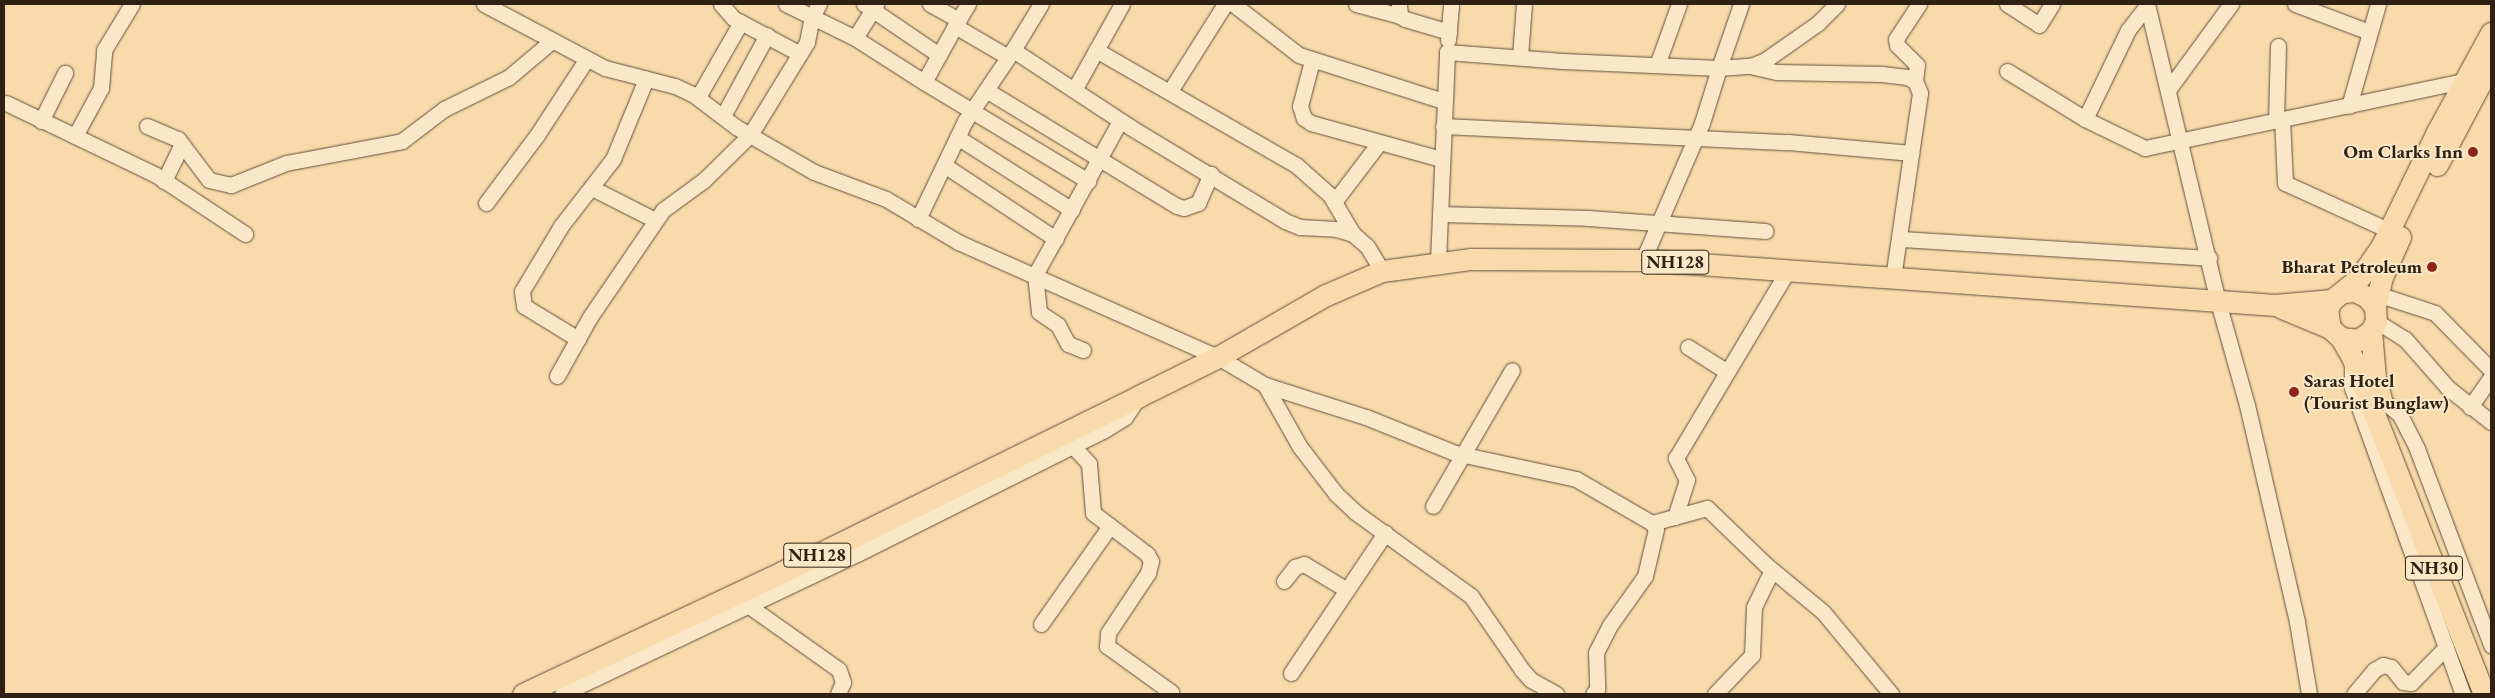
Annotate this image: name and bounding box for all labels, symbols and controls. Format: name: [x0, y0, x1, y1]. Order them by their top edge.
place label: Om Clarks Inn: [2344, 141, 2463, 163]
marker: Om Clarks Inn: [2467, 146, 2479, 158]
road number: NH128: [1640, 246, 1710, 278]
place label: Bharat Petroleum: [2282, 256, 2422, 278]
marker: Bharat Petroleum: [2426, 261, 2438, 273]
place label: Saras Hotel (Tourist Bunglaw): [2304, 370, 2449, 414]
marker: Saras Hotel (Tourist Bunglaw): [2288, 386, 2300, 398]
road number: NH128: [782, 540, 852, 570]
road number: NH30: [2404, 552, 2464, 584]

